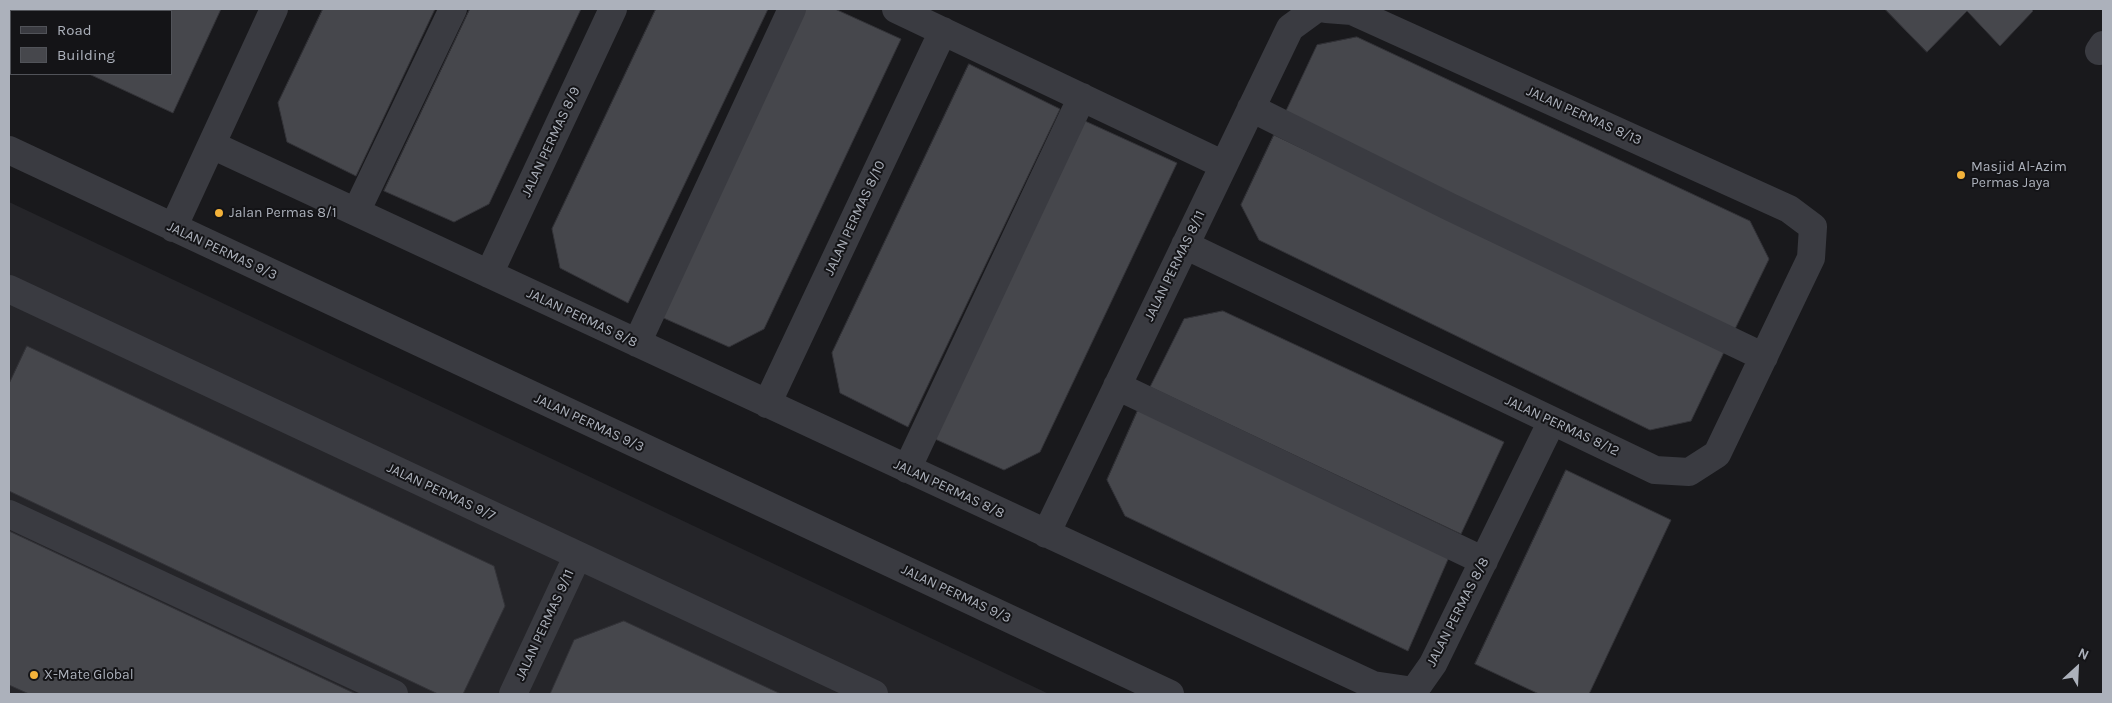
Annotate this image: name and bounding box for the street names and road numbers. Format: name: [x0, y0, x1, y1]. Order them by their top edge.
street label: JALAN PERMAS 8/13: [1524, 83, 1644, 149]
street label: JALAN PERMAS 8/9: [518, 84, 584, 200]
street label: JALAN PERMAS 8/10: [821, 158, 889, 278]
street label: JALAN PERMAS 8/11: [1141, 208, 1209, 324]
street label: JALAN PERMAS 9/3: [164, 218, 280, 284]
street label: JALAN PERMAS 8/8: [524, 285, 640, 351]
street label: JALAN PERMAS 9/3: [531, 390, 647, 456]
street label: JALAN PERMAS 8/12: [1502, 392, 1622, 460]
street label: JALAN PERMAS 8/8: [891, 456, 1007, 522]
street label: JALAN PERMAS 9/7: [384, 459, 498, 525]
street label: JALAN PERMAS 8/8: [1423, 555, 1493, 669]
street label: JALAN PERMAS 9/3: [898, 561, 1014, 627]
street label: JALAN PERMAS 9/11: [512, 567, 578, 683]

